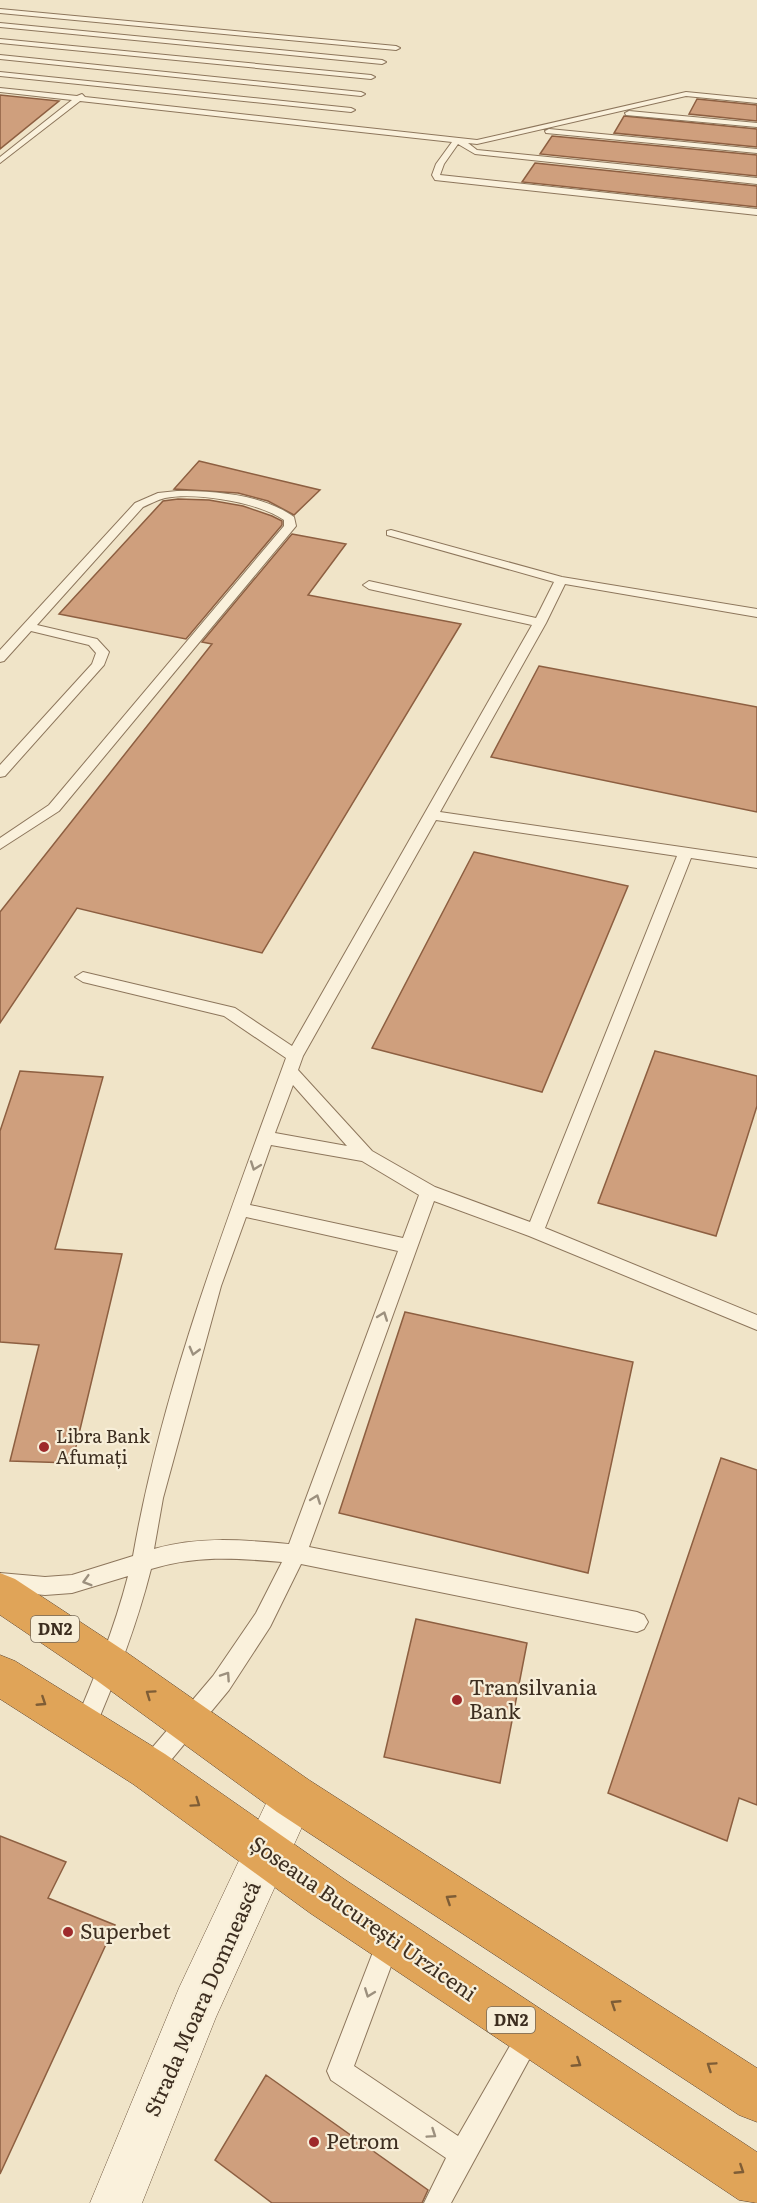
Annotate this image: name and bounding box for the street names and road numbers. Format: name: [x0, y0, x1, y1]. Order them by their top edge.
road number: DN2: [31, 1616, 79, 1642]
street label: Șoseaua București Urziceni: [245, 1827, 484, 2007]
street label: Strada Moara Domnească: [135, 1875, 267, 2121]
road number: DN2: [487, 2007, 535, 2033]

